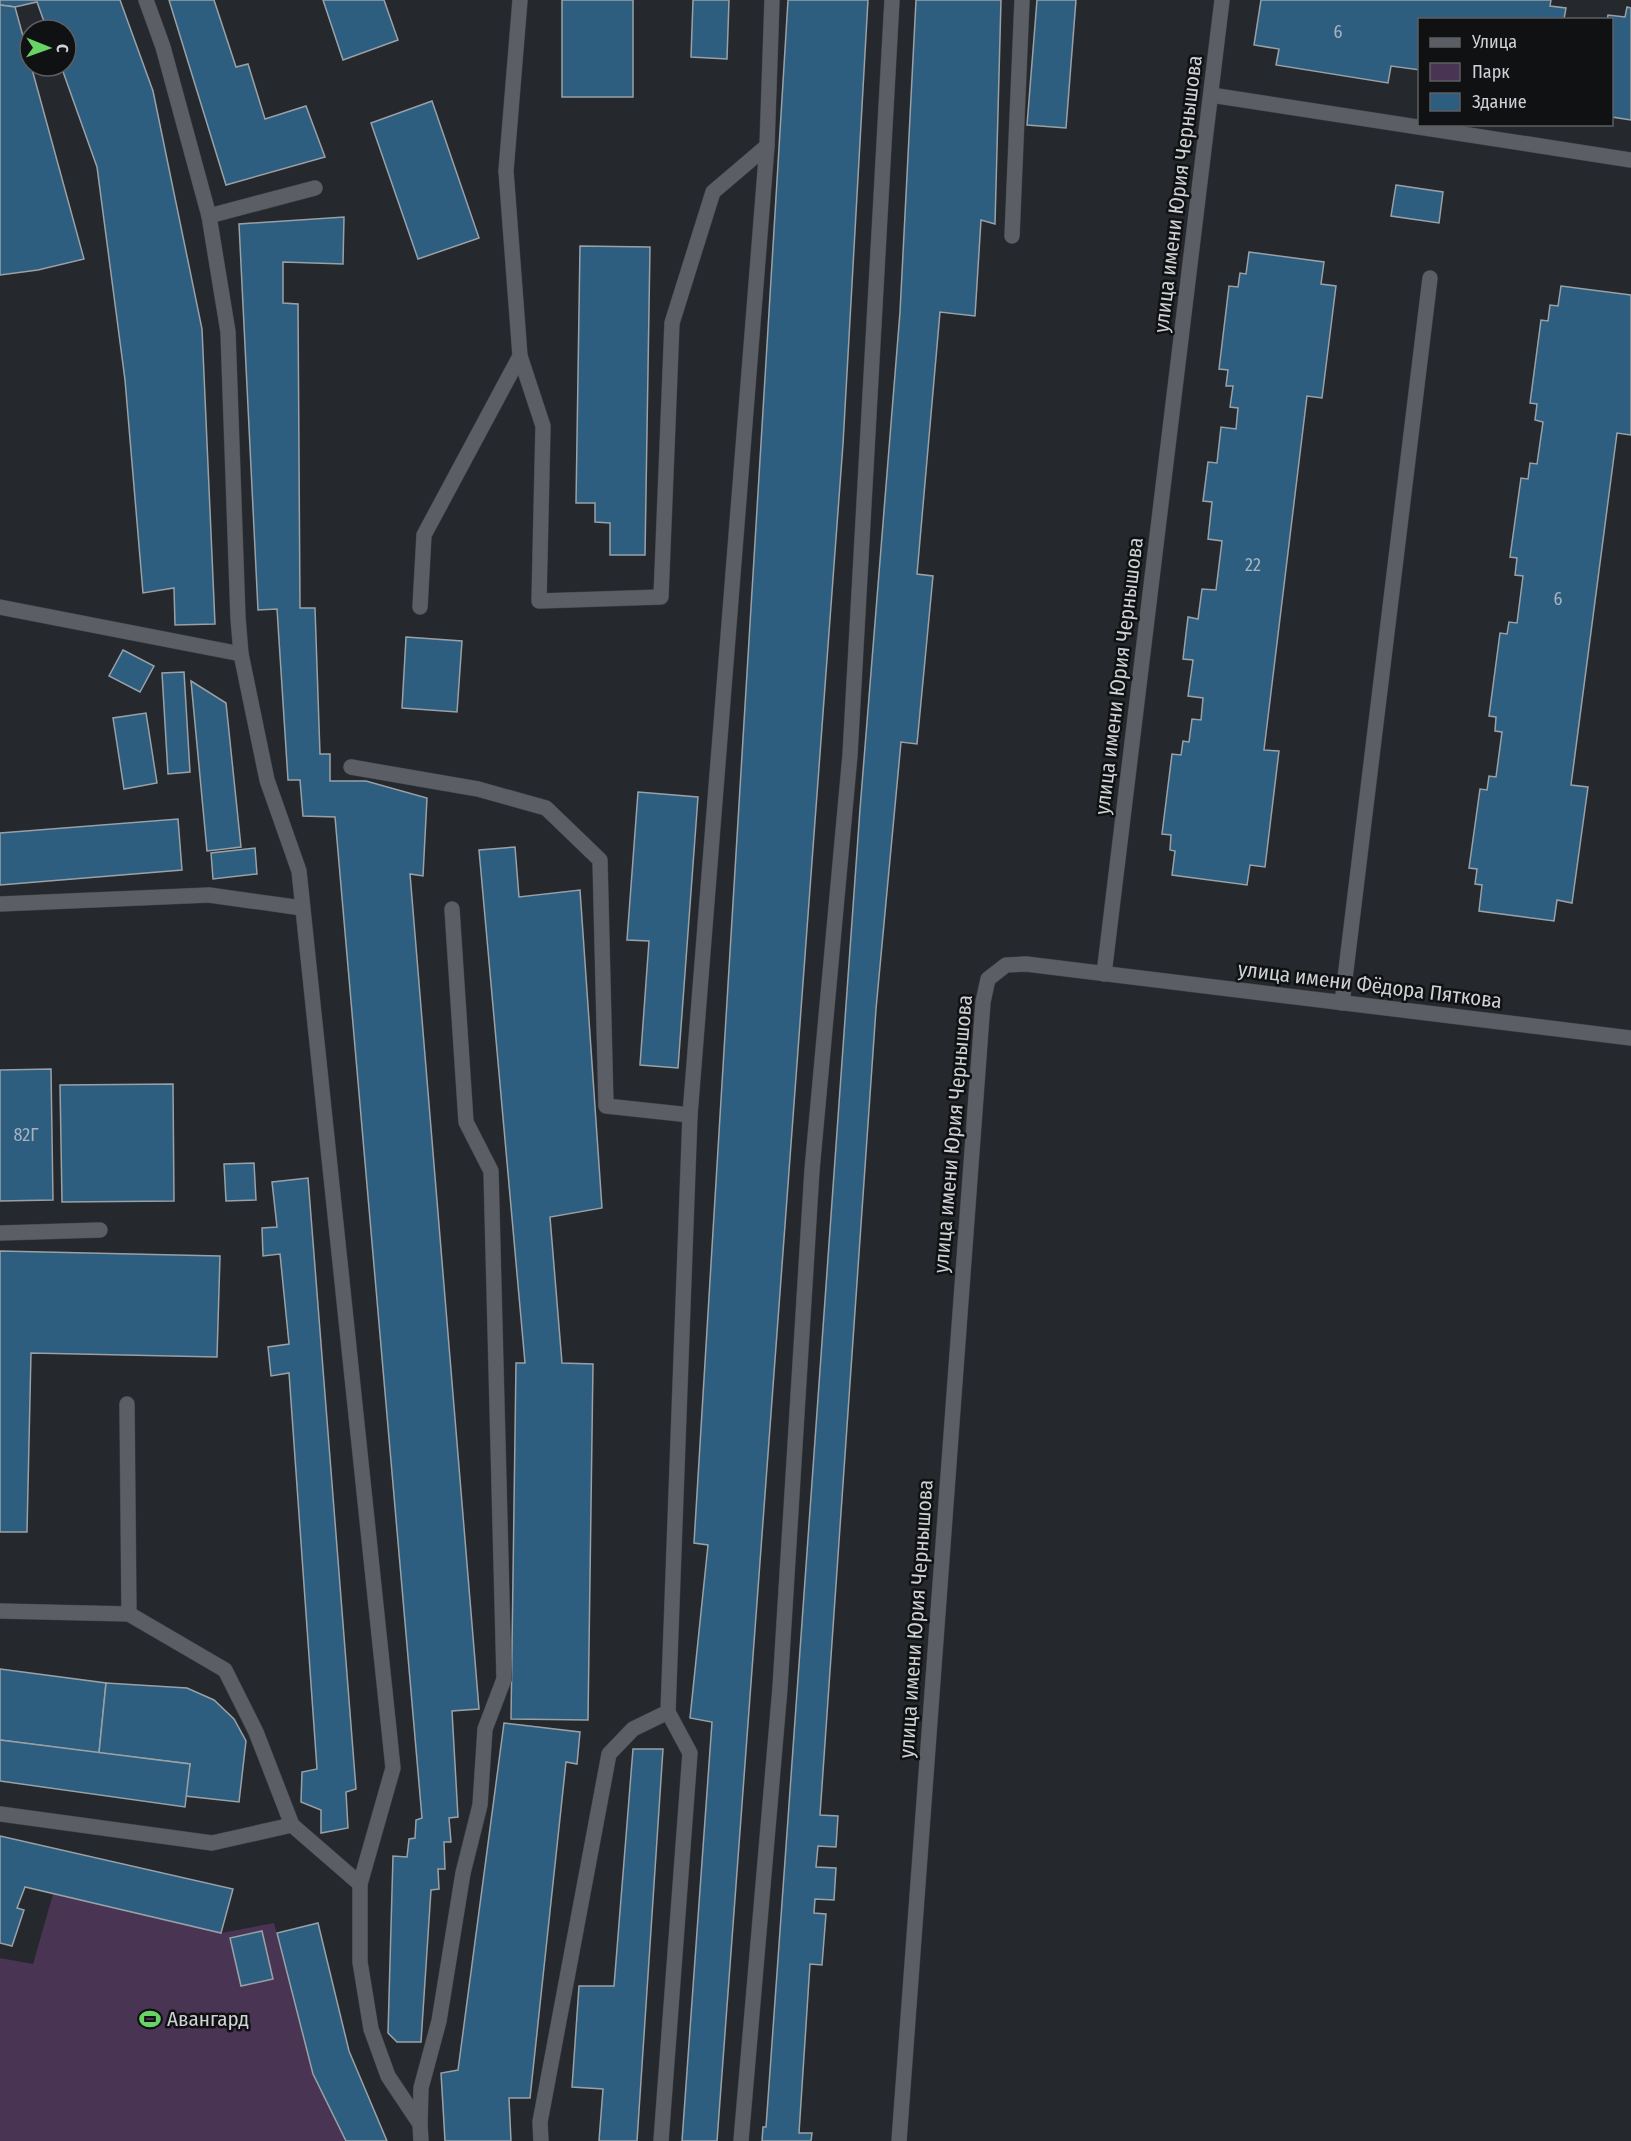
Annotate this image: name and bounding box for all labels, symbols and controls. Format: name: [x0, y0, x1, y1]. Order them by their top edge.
north arrow: [18, 18, 78, 78]
legend: [1418, 18, 1613, 126]
house number: 6: [1334, 21, 1343, 43]
text: Улица: [1471, 31, 1517, 53]
text: С: [53, 44, 72, 53]
street label: улица имени Юрия Чернышова: [1148, 54, 1208, 334]
text: Парк: [1472, 61, 1510, 83]
text: Здание: [1472, 91, 1527, 113]
street label: улица имени Юрия Чернышова: [1089, 536, 1149, 816]
house number: 22: [1245, 554, 1261, 576]
house number: 6: [1554, 588, 1563, 610]
street label: улица имени Фёдора Пяткова: [1237, 956, 1503, 1014]
street label: улица имени Юрия Чернышова: [928, 994, 978, 1274]
house number: 82Г: [13, 1124, 39, 1146]
street label: улица имени Юрия Чернышова: [893, 1479, 939, 1759]
place label: Авангард: [167, 2006, 249, 2032]
sports icon: Авангард: [138, 2007, 162, 2031]

